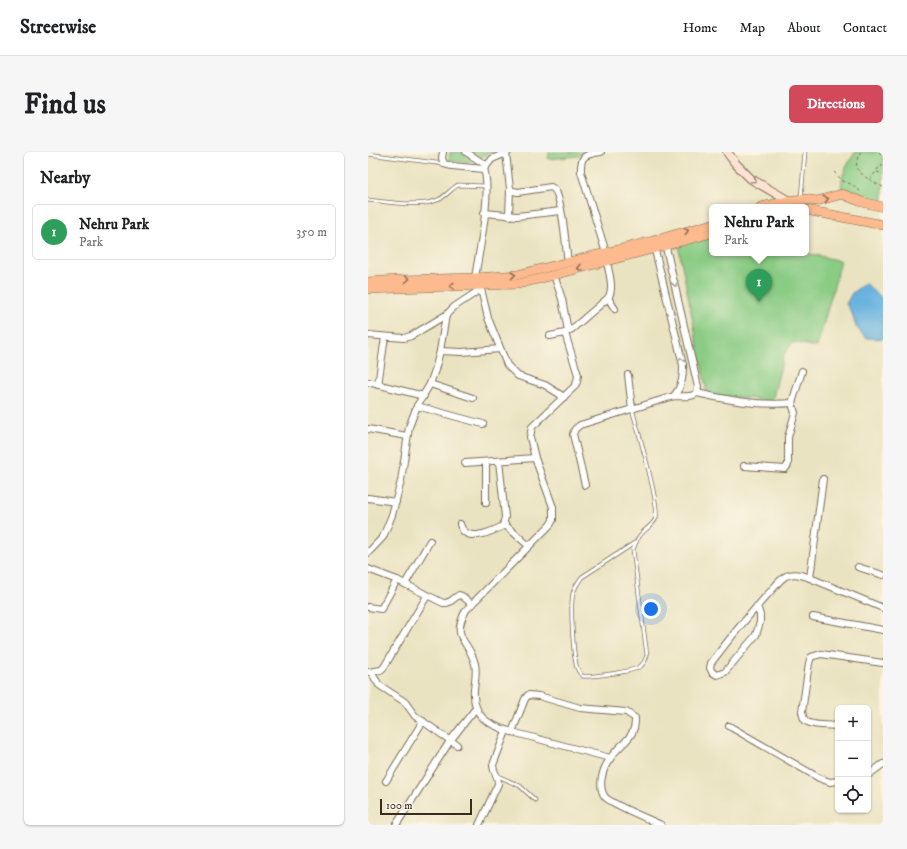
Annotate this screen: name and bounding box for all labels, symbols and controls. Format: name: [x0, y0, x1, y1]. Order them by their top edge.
text: Streetwise: [20, 16, 96, 39]
text: Home: [683, 19, 717, 37]
text: Map: [739, 19, 765, 37]
text: About: [787, 19, 821, 37]
text: Contact: [843, 19, 887, 37]
button: Directions: [789, 85, 883, 123]
text: Find us: [24, 87, 106, 122]
text: Nearby: [40, 167, 90, 189]
one-way arrow: [749, 175, 756, 182]
one-way arrow: [822, 195, 829, 203]
popup: [709, 204, 809, 256]
text: Nehru Park: [724, 213, 794, 232]
text: Nehru Park: [79, 215, 149, 234]
text: 1: [52, 224, 56, 240]
text: 350 m: [296, 224, 327, 240]
one-way arrow: [683, 227, 690, 236]
text: Park: [724, 232, 748, 248]
text: Park: [79, 234, 103, 250]
one-way arrow: [576, 263, 583, 272]
pin: 1: [746, 269, 772, 302]
one-way arrow: [510, 271, 516, 280]
one-way arrow: [404, 275, 410, 283]
one-way arrow: [670, 280, 678, 287]
one-way arrow: [449, 282, 455, 291]
one-way arrow: [678, 357, 686, 363]
your location: [641, 599, 661, 619]
map controls: [835, 705, 871, 813]
button: +: [835, 705, 871, 741]
button: −: [835, 741, 871, 777]
button: locate: [835, 777, 871, 813]
scale bar: [380, 797, 472, 816]
text: 100 m: [386, 799, 412, 813]

